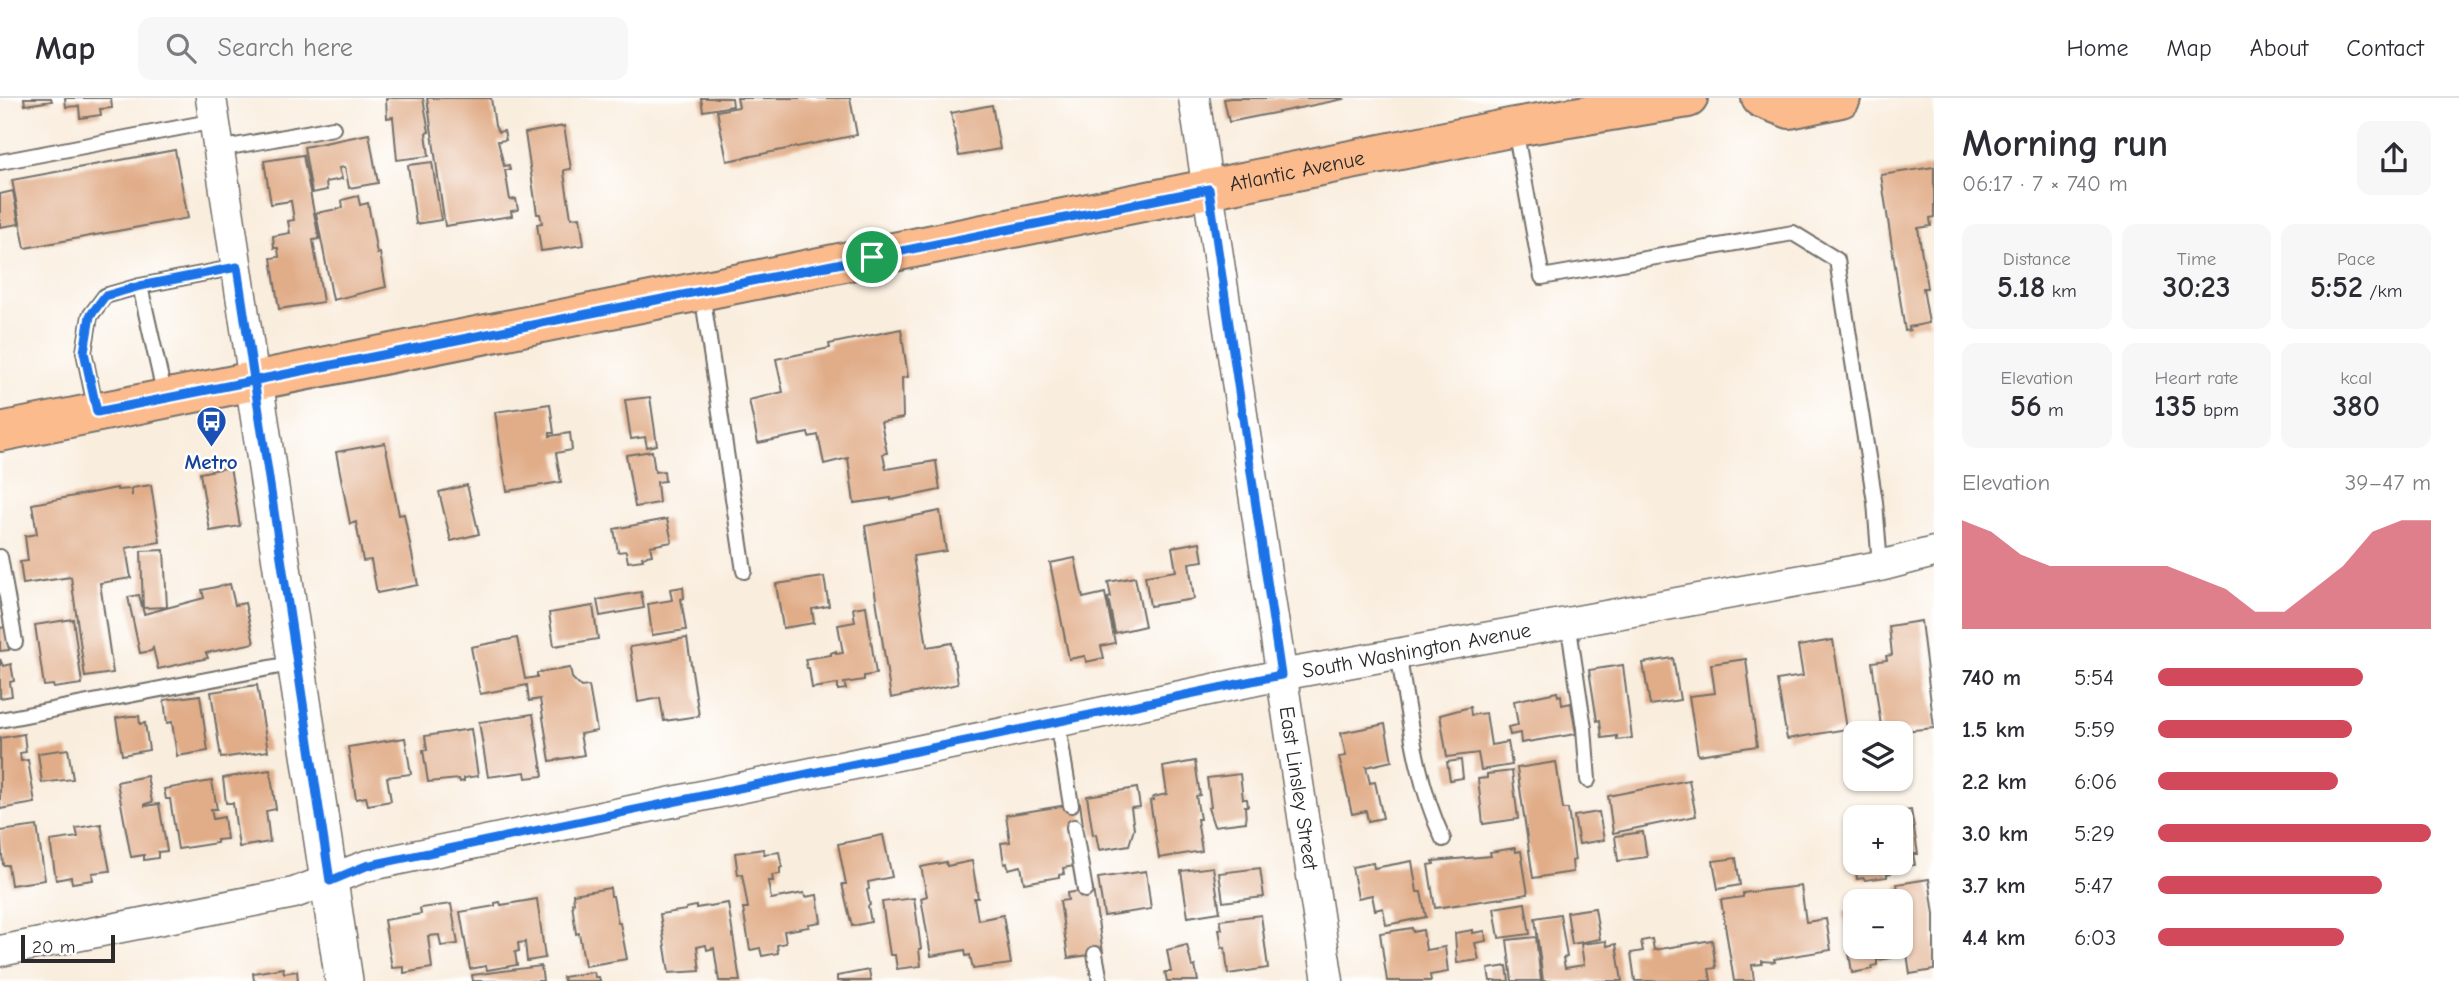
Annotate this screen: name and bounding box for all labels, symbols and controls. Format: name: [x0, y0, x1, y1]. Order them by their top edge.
search box: [138, 17, 628, 80]
text: Map: [35, 29, 96, 67]
icon: search: [162, 29, 200, 67]
text: Search here: [218, 33, 353, 63]
text: Home: [2067, 34, 2128, 62]
text: Map: [2166, 34, 2212, 62]
text: About: [2250, 34, 2308, 62]
text: Contact: [2346, 34, 2424, 62]
button: share: [2357, 121, 2431, 195]
text: Morning run: [1962, 122, 2168, 166]
street label: Atlantic Avenue: [1227, 146, 1367, 196]
text: 06:17 · 7 × 740 m: [1962, 170, 2128, 197]
pin: [842, 227, 902, 287]
icon: arrive: [853, 238, 891, 276]
text: Distance: [2003, 248, 2071, 270]
text: Time: [2177, 248, 2216, 270]
text: Pace: [2337, 248, 2375, 270]
text: 5.18: [1997, 270, 2045, 305]
text: 30:23: [2163, 270, 2230, 305]
text: 5:52: [2310, 270, 2363, 305]
text: km: [2045, 280, 2077, 302]
text: /km: [2363, 280, 2402, 302]
text: Elevation: [2000, 367, 2073, 389]
text: Heart rate: [2155, 367, 2238, 389]
text: kcal: [2340, 367, 2372, 389]
text: 56: [2010, 389, 2042, 424]
text: 135: [2154, 389, 2197, 424]
text: 380: [2333, 389, 2380, 424]
text: m: [2042, 399, 2064, 421]
text: bpm: [2197, 399, 2239, 421]
bus stop icon: Metro: [194, 405, 228, 449]
place label: Metro: [184, 450, 238, 474]
text: Elevation: [1962, 469, 2050, 496]
text: 39–47 m: [2345, 469, 2431, 496]
street label: South Washington Avenue: [1300, 618, 1533, 683]
text: 740 m: [1962, 664, 2021, 691]
text: 5:54: [2074, 664, 2114, 691]
street label: East Linsley Street: [1274, 705, 1323, 873]
text: 1.5 km: [1962, 716, 2025, 743]
text: 5:59: [2074, 716, 2115, 743]
map controls: [1843, 721, 1913, 959]
button: layers: [1843, 721, 1913, 791]
text: 2.2 km: [1962, 768, 2027, 795]
text: 6:06: [2074, 768, 2117, 795]
button: +: [1843, 805, 1913, 875]
text: 3.0 km: [1962, 820, 2028, 847]
text: 5:29: [2074, 820, 2115, 847]
text: 3.7 km: [1962, 872, 2026, 899]
text: 5:47: [2074, 872, 2113, 899]
button: −: [1843, 889, 1913, 959]
text: 4.4 km: [1962, 924, 2025, 951]
text: 6:03: [2074, 924, 2116, 951]
scale bar: [21, 932, 116, 964]
text: 20 m: [32, 936, 76, 958]

